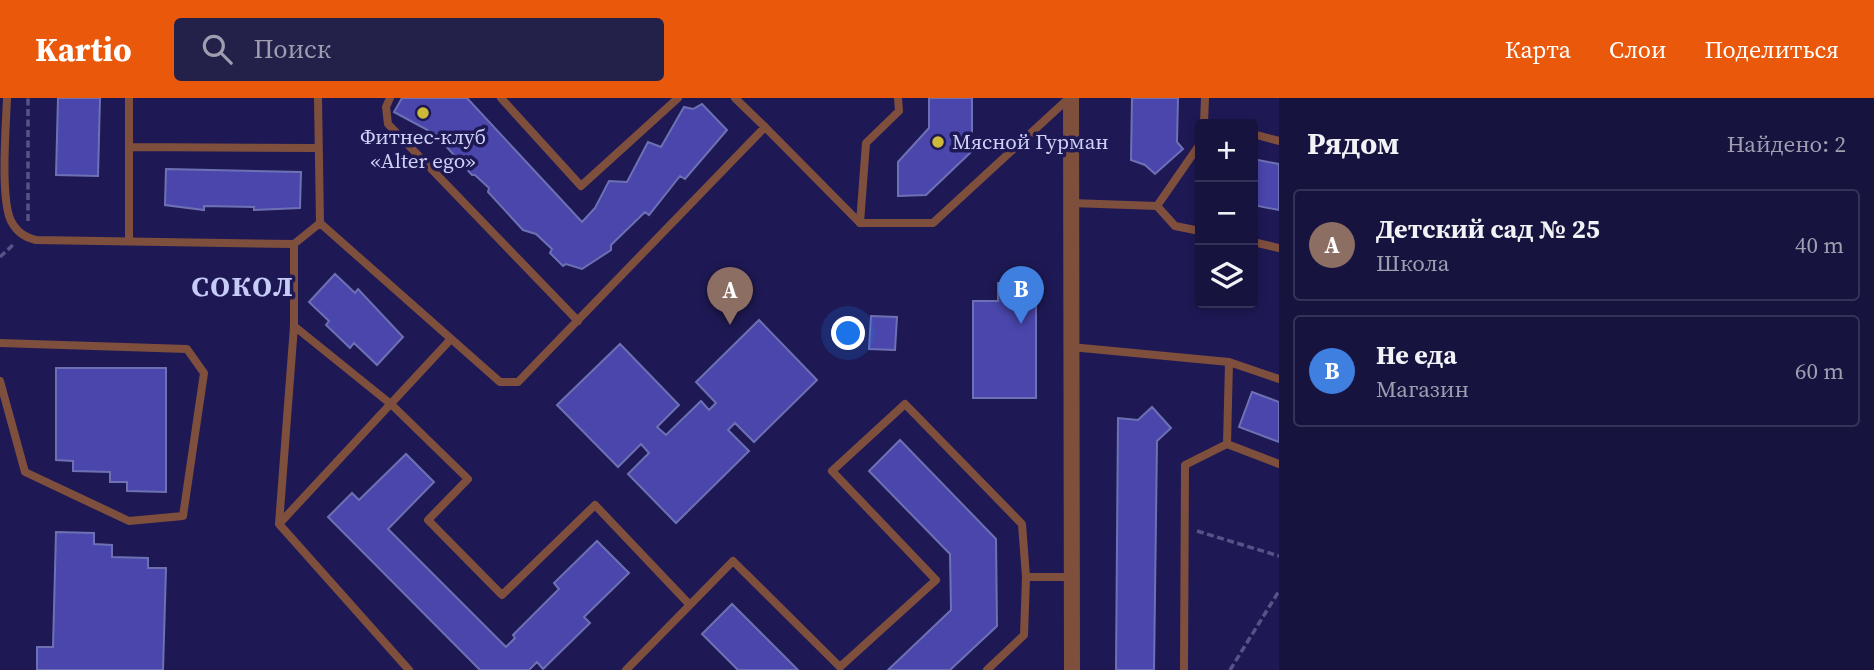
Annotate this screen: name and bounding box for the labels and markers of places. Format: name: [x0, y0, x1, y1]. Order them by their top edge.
marker: Фитнес-клуб «Alter ego»: [415, 105, 431, 121]
place label: Фитнес-клуб «Alter ego»: [360, 122, 486, 175]
place label: Мясной Гурман: [952, 127, 1109, 156]
marker: Мясной Гурман: [930, 134, 946, 150]
pin: B: [998, 266, 1044, 324]
pin: A: [707, 267, 753, 325]

